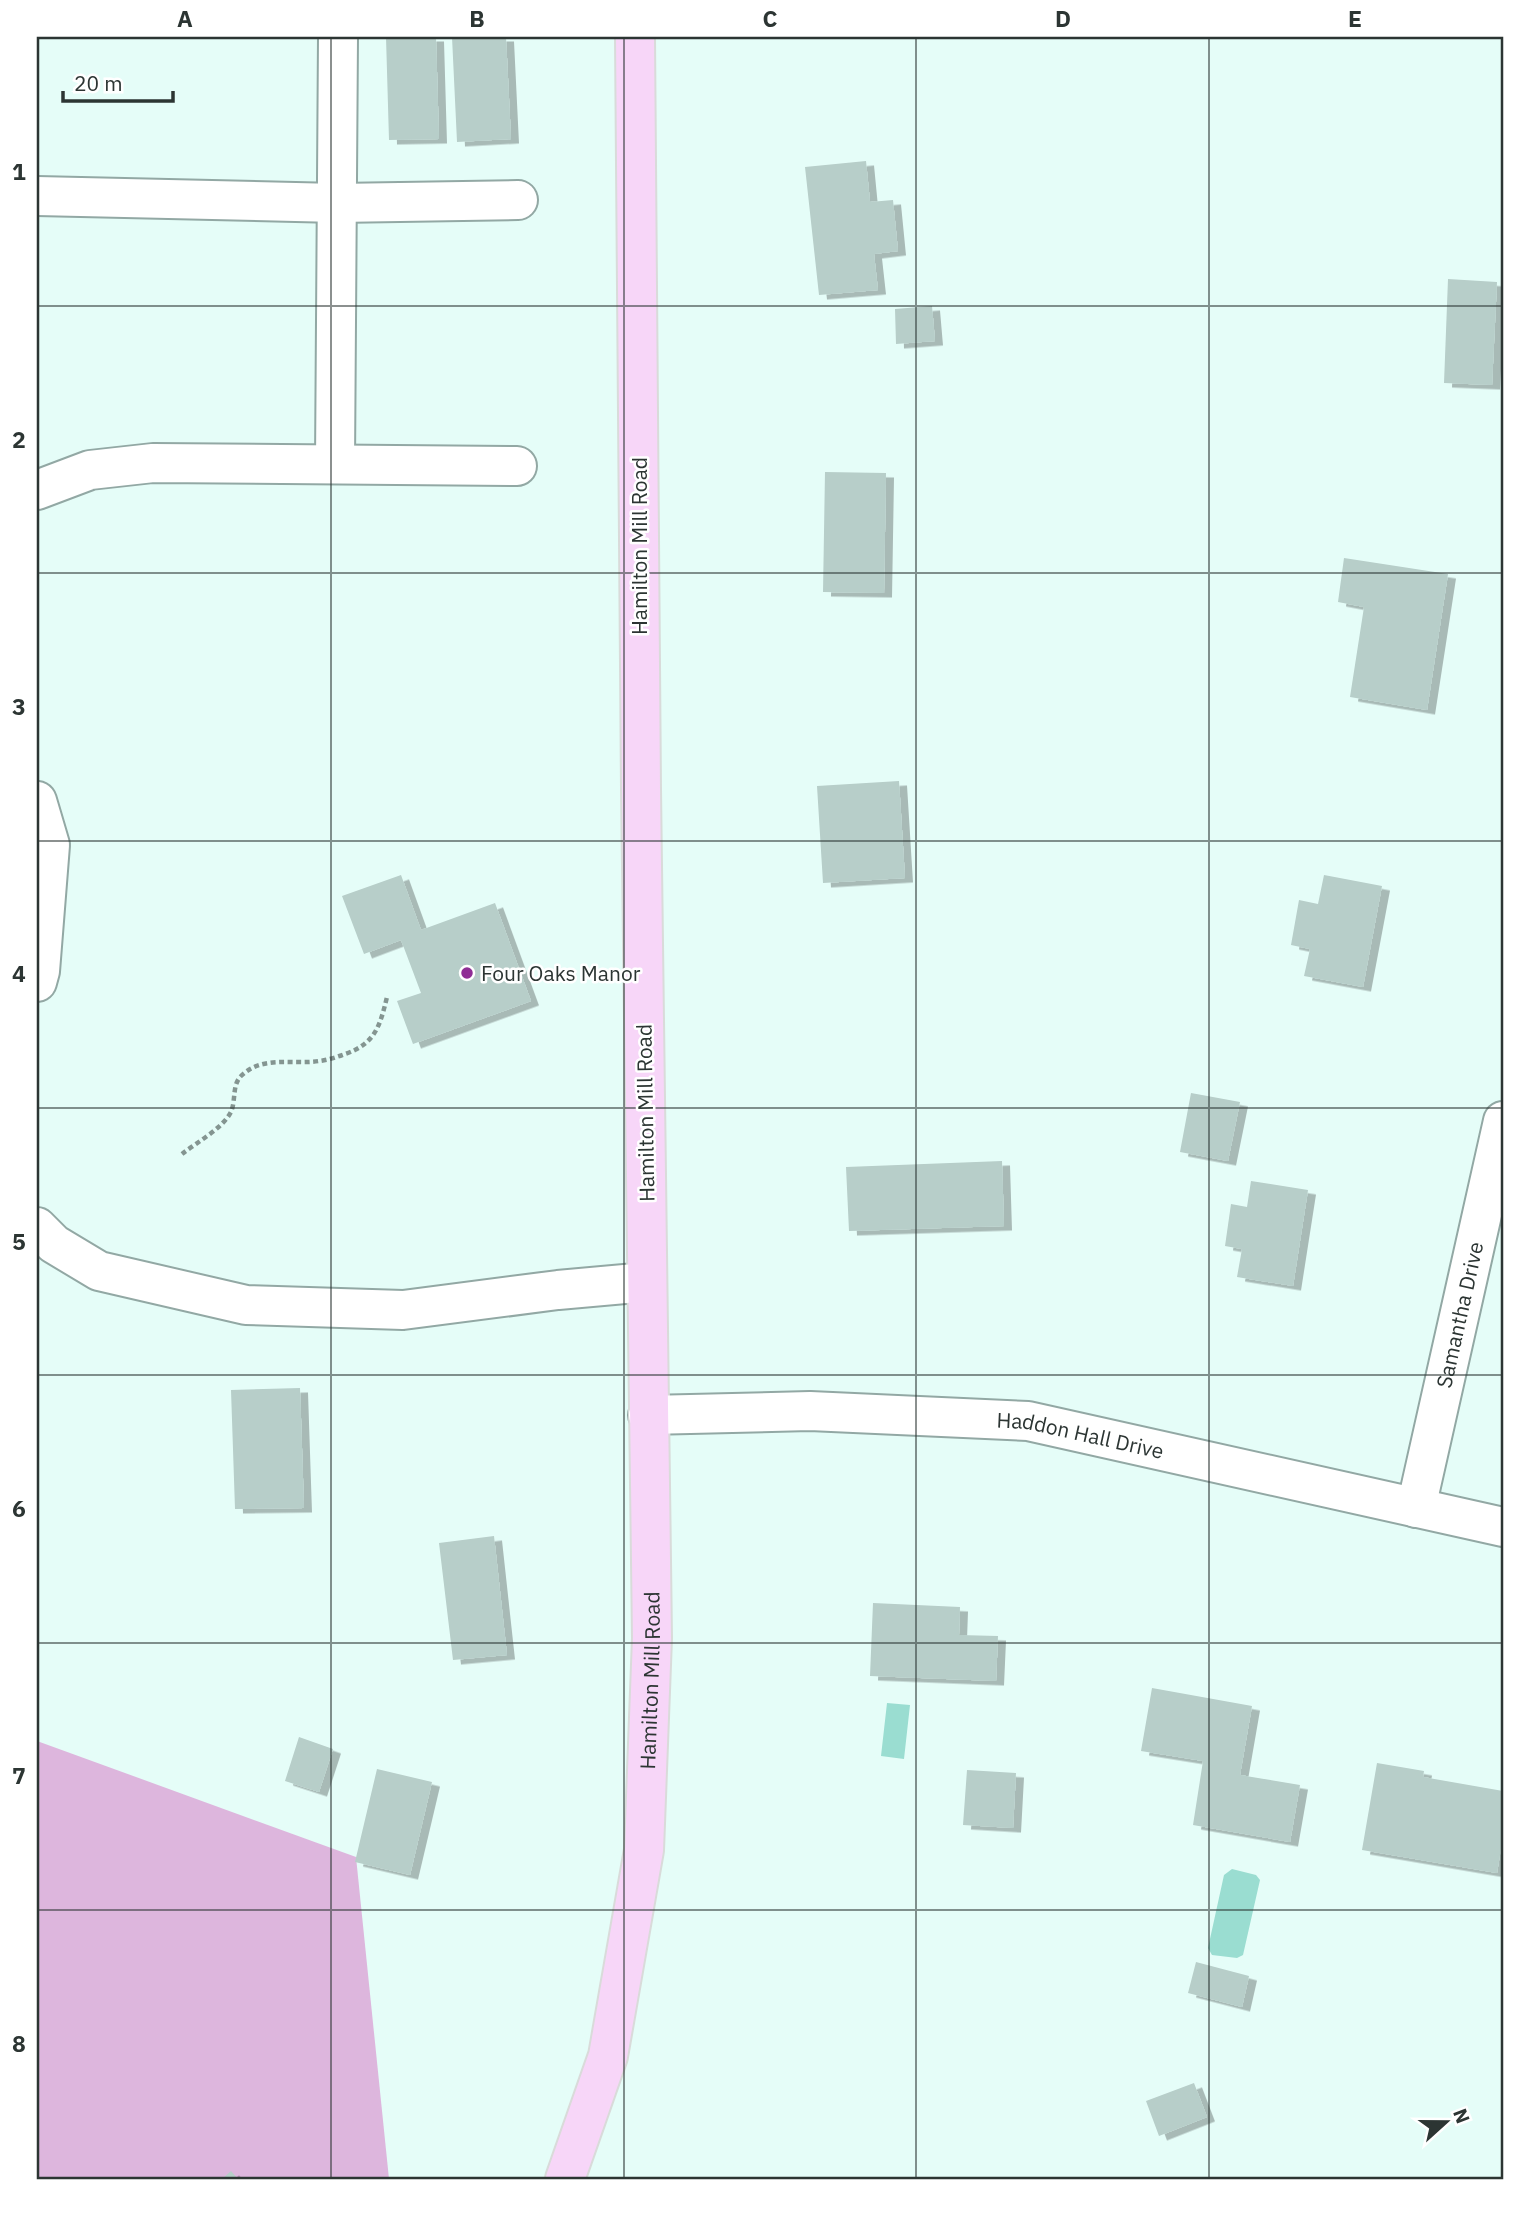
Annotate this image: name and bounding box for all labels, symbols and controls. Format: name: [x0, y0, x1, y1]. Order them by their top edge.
text: A: [177, 3, 193, 33]
text: B: [469, 3, 485, 33]
text: C: [763, 3, 778, 33]
text: D: [1055, 3, 1071, 33]
text: E: [1348, 3, 1362, 33]
scale bar: [63, 60, 173, 104]
text: 20 m: [74, 69, 123, 97]
text: 1: [12, 156, 26, 186]
text: 2: [12, 424, 26, 454]
street label: Hamilton Mill Road: [625, 457, 653, 635]
text: 3: [12, 691, 26, 721]
text: 4: [12, 958, 26, 988]
place label: Four Oaks Manor: [481, 959, 641, 987]
marker: Four Oaks Manor: [459, 965, 475, 981]
street label: Hamilton Mill Road: [629, 1024, 661, 1202]
text: 5: [12, 1226, 26, 1256]
street label: Samantha Drive: [1429, 1239, 1489, 1391]
street label: Haddon Hall Drive: [996, 1406, 1167, 1465]
text: 6: [12, 1493, 26, 1523]
street label: Hamilton Mill Road: [633, 1591, 666, 1770]
text: 7: [12, 1760, 26, 1790]
text: 8: [12, 2028, 26, 2058]
north arrow: [1410, 2086, 1480, 2156]
text: N: [1448, 2105, 1476, 2127]

